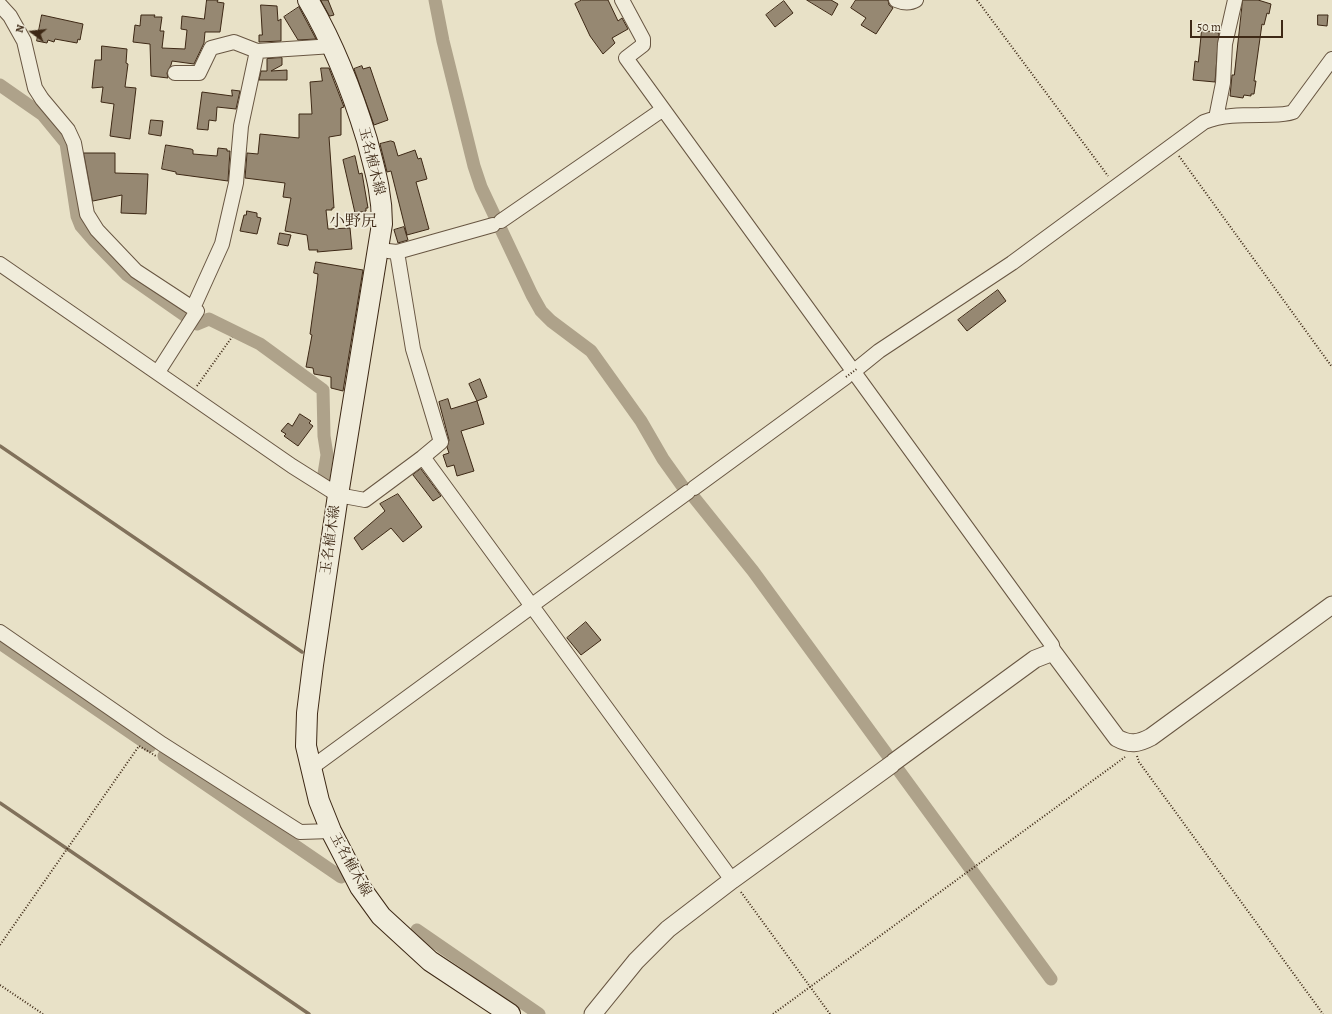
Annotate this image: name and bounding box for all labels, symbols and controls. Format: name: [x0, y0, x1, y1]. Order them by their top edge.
north arrow: [12, 12, 52, 52]
scale bar: [1192, 12, 1285, 38]
text: 50 m: [1197, 19, 1221, 35]
text: N: [12, 23, 28, 35]
street label: 玉名植木線: [354, 125, 388, 197]
district label: 小野尻: [329, 212, 377, 232]
street label: 玉名植木線: [318, 504, 344, 576]
street label: 玉名植木線: [326, 830, 374, 900]

